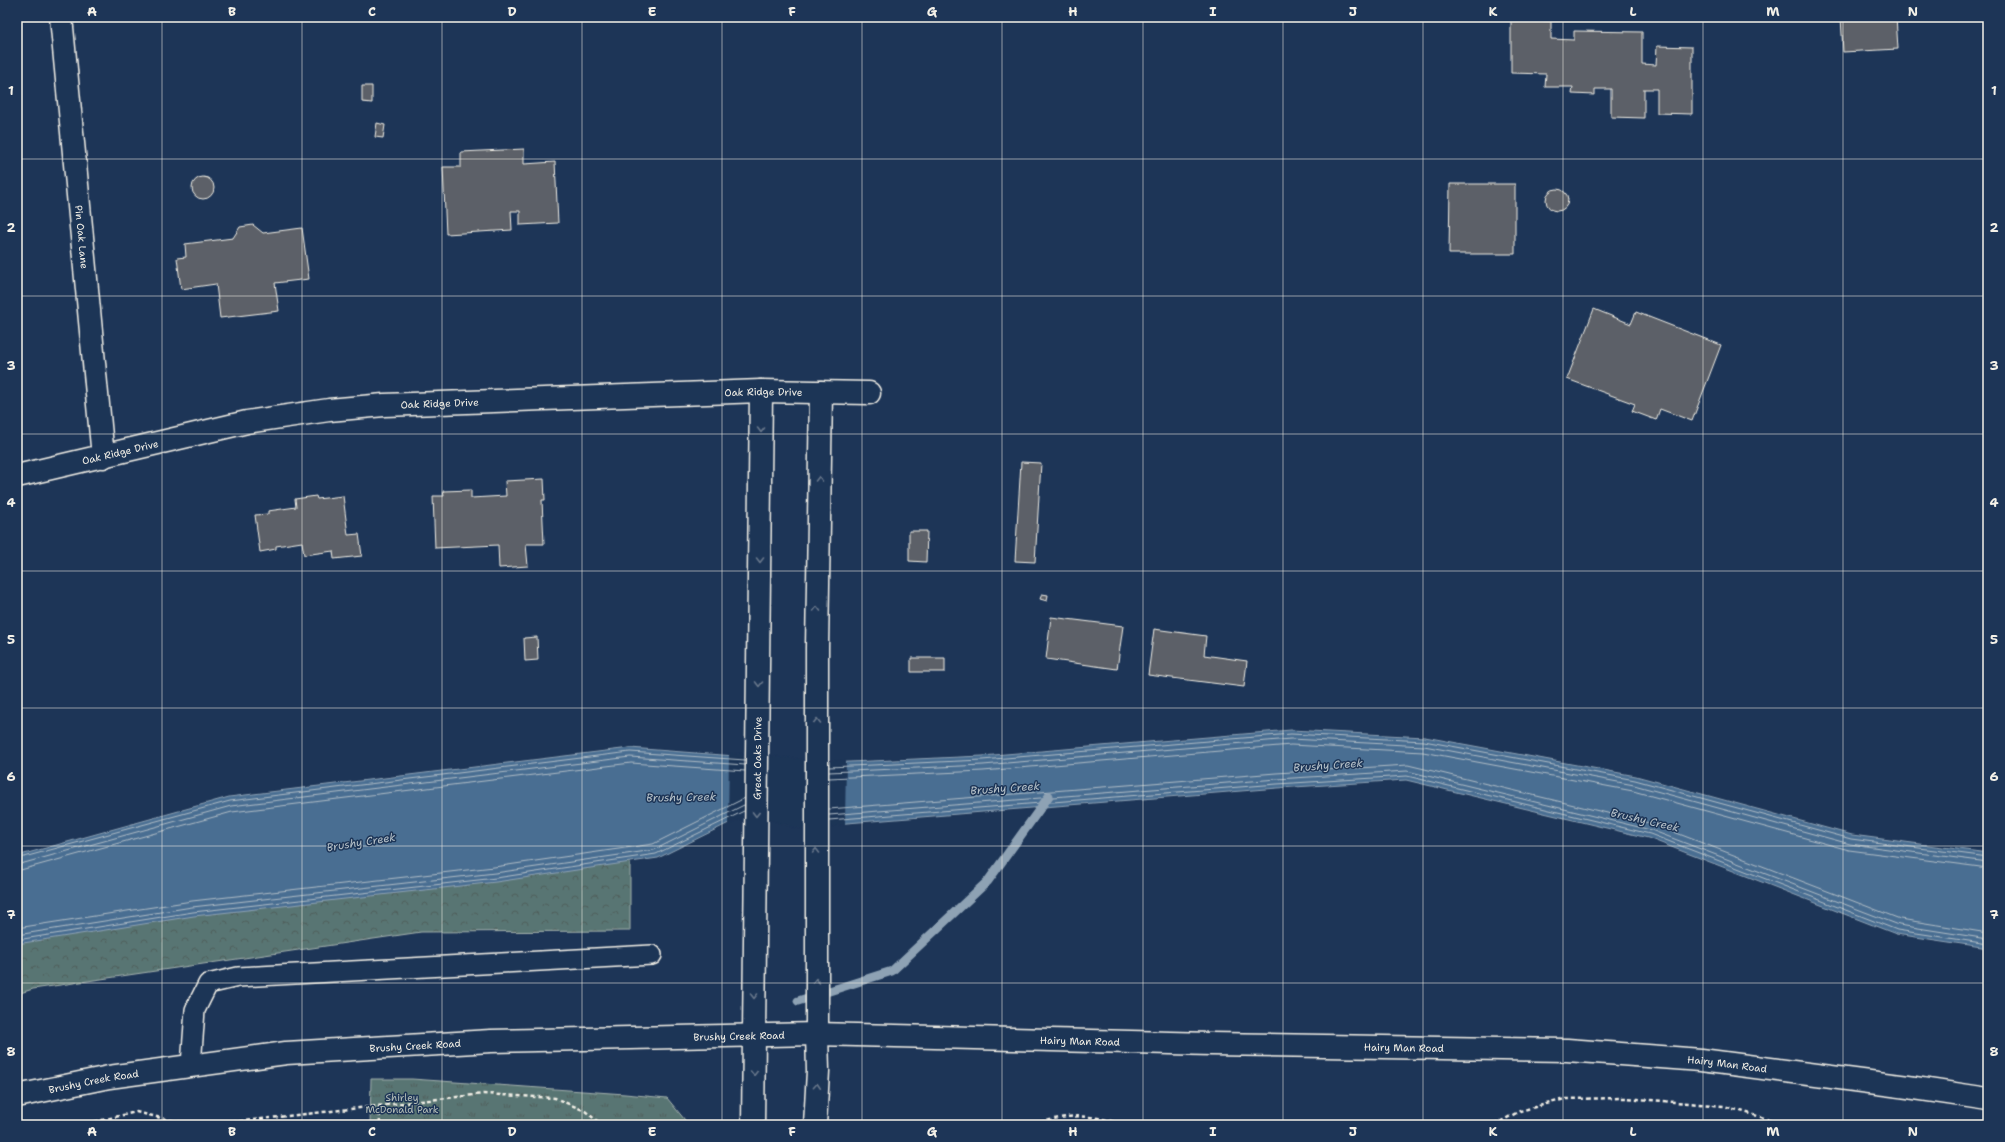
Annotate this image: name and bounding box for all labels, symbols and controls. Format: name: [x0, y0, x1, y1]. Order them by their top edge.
text: A: [87, 3, 97, 20]
text: B: [228, 3, 236, 20]
text: C: [368, 3, 376, 20]
text: D: [507, 3, 517, 20]
text: E: [648, 3, 657, 20]
text: F: [788, 3, 796, 20]
text: G: [927, 3, 938, 20]
text: H: [1068, 3, 1078, 20]
text: I: [1209, 3, 1217, 20]
text: J: [1349, 3, 1357, 20]
text: K: [1489, 3, 1498, 20]
text: L: [1629, 3, 1637, 20]
text: M: [1766, 3, 1780, 20]
text: N: [1908, 3, 1918, 20]
text: 1: [8, 82, 14, 99]
text: 1: [1991, 82, 1997, 99]
street label: Pin Oak Lane: [72, 205, 91, 270]
text: 2: [6, 219, 16, 236]
text: 2: [1989, 219, 1999, 236]
text: 3: [6, 357, 16, 374]
text: 3: [1989, 357, 1999, 374]
street label: Oak Ridge Drive: [724, 385, 803, 399]
street label: Oak Ridge Drive: [400, 395, 479, 411]
one-way arrow: [757, 427, 765, 433]
street label: Oak Ridge Drive: [81, 437, 160, 468]
one-way arrow: [815, 476, 824, 482]
text: 4: [6, 494, 16, 511]
text: 4: [1989, 494, 1999, 511]
one-way arrow: [756, 557, 764, 563]
one-way arrow: [813, 606, 821, 612]
text: 5: [7, 631, 15, 648]
text: 5: [1990, 631, 1998, 648]
one-way arrow: [754, 681, 763, 687]
street label: Great Oaks Drive: [751, 716, 764, 800]
one-way arrow: [813, 718, 821, 724]
water label: Brushy Creek: [1293, 756, 1364, 775]
text: 6: [6, 768, 16, 785]
text: 6: [1989, 768, 1999, 785]
water label: Brushy Creek: [970, 779, 1041, 798]
water label: Brushy Creek: [646, 789, 717, 806]
water label: Brushy Creek: [1609, 805, 1681, 836]
one-way arrow: [752, 811, 760, 817]
water label: Brushy Creek: [325, 830, 397, 855]
one-way arrow: [812, 848, 820, 854]
text: 7: [6, 906, 16, 923]
text: 7: [1989, 906, 1999, 923]
one-way arrow: [812, 978, 820, 984]
one-way arrow: [750, 993, 758, 999]
street label: Brushy Creek Road: [693, 1029, 786, 1044]
street label: Hairy Man Road: [1040, 1034, 1121, 1049]
street label: Brushy Creek Road: [369, 1037, 462, 1055]
street label: Hairy Man Road: [1364, 1041, 1445, 1055]
text: 8: [6, 1043, 16, 1060]
text: 8: [1989, 1043, 1999, 1060]
street label: Hairy Man Road: [1687, 1053, 1768, 1076]
street label: Brushy Creek Road: [47, 1067, 140, 1096]
one-way arrow: [750, 1070, 758, 1076]
one-way arrow: [813, 1083, 822, 1089]
park label: Shirley McDonald Park: [365, 1091, 439, 1116]
text: A: [87, 1123, 97, 1140]
text: B: [228, 1123, 236, 1140]
text: C: [368, 1123, 376, 1140]
text: D: [507, 1123, 517, 1140]
text: E: [648, 1123, 657, 1140]
text: F: [788, 1123, 796, 1140]
text: G: [927, 1123, 938, 1140]
text: H: [1068, 1123, 1078, 1140]
text: I: [1209, 1123, 1217, 1140]
text: J: [1349, 1123, 1357, 1140]
text: K: [1489, 1123, 1498, 1140]
text: L: [1629, 1123, 1637, 1140]
text: M: [1766, 1123, 1780, 1140]
text: N: [1908, 1123, 1918, 1140]

